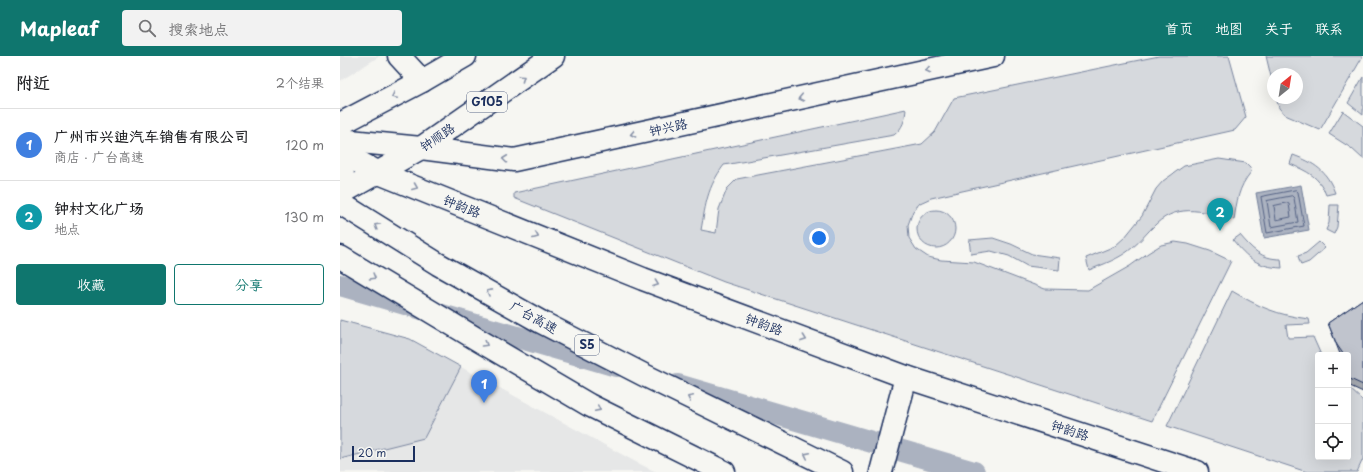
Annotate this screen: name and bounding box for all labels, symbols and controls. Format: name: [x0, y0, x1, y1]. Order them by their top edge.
search box: [122, 10, 402, 46]
text: Mapleaf: [20, 14, 98, 42]
icon: search: [136, 17, 158, 39]
text: 搜索地点: [168, 17, 228, 40]
text: 首页: [1165, 18, 1193, 39]
text: 地图: [1215, 18, 1243, 39]
text: 关于: [1265, 18, 1293, 39]
text: 联系: [1315, 18, 1343, 39]
one-way arrow: [924, 66, 931, 74]
north arrow: [1267, 68, 1303, 104]
text: 附近: [16, 69, 50, 95]
text: 2个结果: [276, 73, 324, 92]
one-way arrow: [518, 75, 525, 83]
one-way arrow: [391, 91, 398, 98]
road number: G105: [467, 92, 507, 112]
one-way arrow: [797, 93, 804, 101]
street label: 钟兴路: [647, 113, 689, 140]
street label: 钟顺路: [415, 118, 458, 155]
text: 广州市兴迪汽车销售有限公司: [54, 124, 249, 147]
one-way arrow: [629, 130, 636, 138]
text: 1: [26, 135, 32, 154]
text: 120 m: [285, 135, 324, 154]
text: 商店 · 广台高速: [54, 147, 144, 166]
one-way arrow: [502, 155, 508, 164]
one-way arrow: [411, 183, 418, 191]
street label: 钟韵路: [441, 189, 484, 222]
text: 钟村文化广场: [54, 196, 144, 219]
pin: 2: [1207, 198, 1233, 231]
text: 2: [24, 207, 34, 226]
text: 130 m: [285, 207, 324, 226]
text: 地点: [54, 219, 80, 238]
one-way arrow: [374, 223, 381, 231]
your location: [809, 228, 829, 248]
one-way arrow: [532, 231, 539, 239]
button: 收藏: [16, 264, 166, 305]
button: 分享: [174, 264, 324, 305]
one-way arrow: [369, 273, 376, 280]
one-way arrow: [653, 279, 660, 287]
one-way arrow: [485, 289, 493, 296]
street label: 广台高速: [507, 296, 562, 337]
street label: 钟韵路: [743, 308, 786, 339]
one-way arrow: [801, 334, 808, 343]
road number: S5: [575, 335, 599, 355]
one-way arrow: [481, 340, 488, 347]
map controls: [1315, 352, 1351, 460]
button: +: [1315, 352, 1351, 388]
pin: 1: [471, 370, 497, 403]
button: −: [1315, 388, 1351, 424]
one-way arrow: [687, 395, 694, 403]
one-way arrow: [593, 404, 601, 412]
street label: 钟韵路: [1049, 414, 1092, 445]
button: locate: [1315, 424, 1351, 460]
scale bar: [352, 444, 415, 463]
text: 20 m: [358, 444, 386, 461]
one-way arrow: [804, 452, 811, 460]

